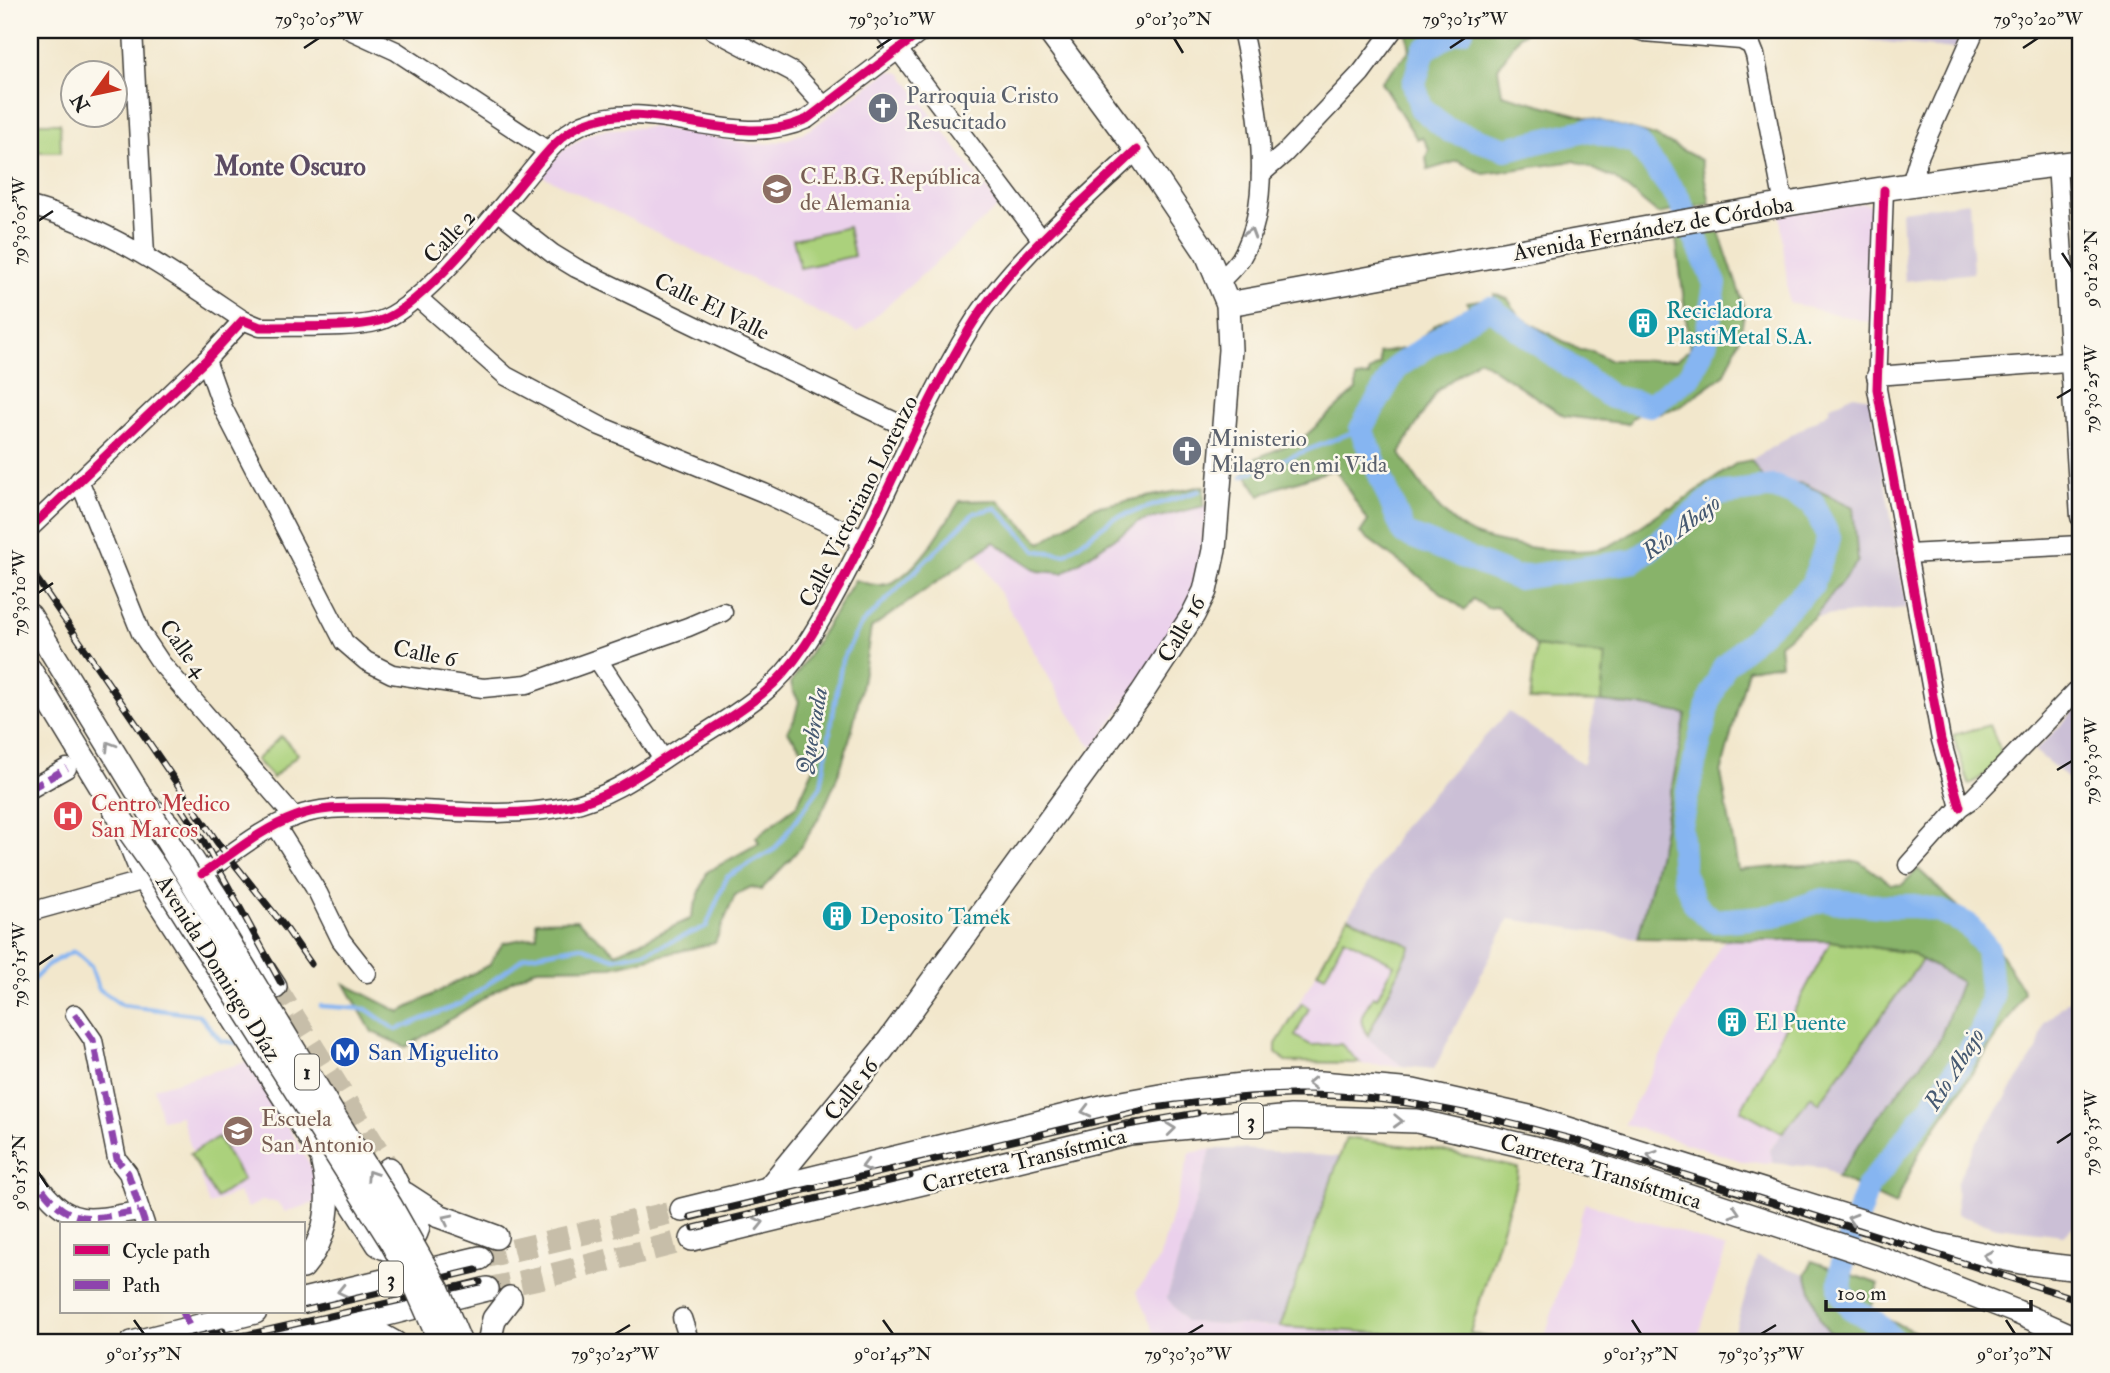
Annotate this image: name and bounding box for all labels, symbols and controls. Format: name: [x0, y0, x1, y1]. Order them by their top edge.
text: 79°30'05"W: [275, 8, 364, 31]
text: 79°30'10"W: [849, 8, 936, 31]
text: 9°01'30"N: [1134, 8, 1212, 31]
text: 79°30'15"W: [1422, 8, 1508, 31]
text: 79°30'20"W: [1993, 8, 2083, 31]
north arrow: [60, 60, 130, 130]
place label: Parroquia Cristo Resucitado: [906, 81, 1058, 136]
text: N: [65, 88, 96, 117]
church icon: Parroquia Cristo Resucitado: [866, 91, 900, 125]
district label: Monte Oscuro: [213, 151, 366, 183]
place label: C.E.B.G. República de Alemania: [800, 162, 981, 217]
school or university icon: C.E.B.G. República de Alemania: [760, 172, 794, 206]
text: 79°30'05"W: [8, 176, 31, 265]
street label: Avenida Fernández de Córdoba: [1510, 189, 1796, 268]
street label: Calle 2: [417, 203, 482, 270]
one-way arrow: [1242, 227, 1256, 239]
text: 9°01'20"N: [2080, 229, 2103, 309]
street label: Calle El Valle: [649, 266, 775, 347]
place label: Recicladora PlastiMetal S.A.: [1666, 296, 1812, 351]
building icon: Recicladora PlastiMetal S.A.: [1626, 306, 1660, 340]
text: 79°30'25"W: [2080, 344, 2103, 433]
street label: Calle Victoriano Lorenzo: [792, 390, 925, 612]
place label: Ministerio Milagro en mi Vida: [1210, 424, 1388, 479]
church icon: Ministerio Milagro en mi Vida: [1170, 434, 1204, 468]
water label: Río Abajo: [1635, 488, 1727, 568]
text: 79°30'10"W: [8, 549, 31, 636]
street label: Calle 16: [1151, 590, 1213, 668]
street label: Calle 4: [153, 614, 215, 684]
street label: Calle 6: [391, 633, 460, 674]
water label: Quebrada: [790, 685, 835, 777]
text: 79°30'30"W: [2080, 717, 2103, 804]
one-way arrow: [106, 740, 119, 753]
place label: Centro Medico San Marcos: [91, 789, 230, 844]
hospital icon: Centro Medico San Marcos: [51, 799, 85, 833]
street label: Avenida Domingo Díaz: [149, 868, 288, 1067]
building icon: Deposito Tamek: [820, 899, 854, 933]
place label: Deposito Tamek: [860, 902, 1011, 932]
text: 79°30'15"W: [8, 922, 31, 1008]
building icon: El Puente: [1715, 1005, 1749, 1039]
place label: El Puente: [1755, 1008, 1846, 1037]
water label: Río Abajo: [1917, 1022, 1992, 1117]
metro station icon: San Miguelito: [328, 1035, 362, 1069]
place label: San Miguelito: [368, 1038, 499, 1067]
street label: Calle 16: [818, 1051, 886, 1127]
road number: 1: [295, 1054, 319, 1090]
one-way arrow: [1306, 1075, 1316, 1091]
text: 79°30'35"W: [2080, 1090, 2103, 1176]
one-way arrow: [1081, 1103, 1093, 1117]
place label: Escuela San Antonio: [261, 1104, 374, 1159]
road number: 3: [1239, 1104, 1263, 1138]
one-way arrow: [1393, 1113, 1404, 1128]
school or university icon: Escuela San Antonio: [221, 1114, 255, 1148]
street label: Carretera Transístmica: [919, 1121, 1130, 1200]
one-way arrow: [1166, 1122, 1177, 1137]
street label: Carretera Transístmica: [1497, 1127, 1706, 1216]
text: 9°01'55"N: [8, 1134, 31, 1212]
one-way arrow: [1647, 1150, 1659, 1164]
one-way arrow: [860, 1158, 872, 1172]
one-way arrow: [367, 1170, 379, 1183]
one-way arrow: [1729, 1203, 1741, 1218]
one-way arrow: [1847, 1213, 1859, 1228]
one-way arrow: [442, 1214, 454, 1228]
one-way arrow: [753, 1217, 765, 1231]
legend: [60, 1222, 304, 1314]
text: Cycle path: [122, 1238, 210, 1265]
one-way arrow: [1983, 1249, 1995, 1264]
road number: 3: [379, 1262, 403, 1296]
scale bar: [1826, 1268, 2031, 1312]
text: Path: [122, 1272, 160, 1299]
text: 100 m: [1837, 1280, 1887, 1307]
one-way arrow: [336, 1283, 348, 1297]
text: 9°01'55"N: [104, 1343, 182, 1366]
text: 79°30'25"W: [571, 1343, 660, 1366]
text: 9°01'45"N: [852, 1343, 932, 1366]
text: 79°30'30"W: [1145, 1343, 1232, 1366]
text: 9°01'35"N: [1602, 1343, 1678, 1366]
text: 79°30'35"W: [1718, 1343, 1804, 1366]
text: 9°01'30"N: [1975, 1343, 2053, 1366]

